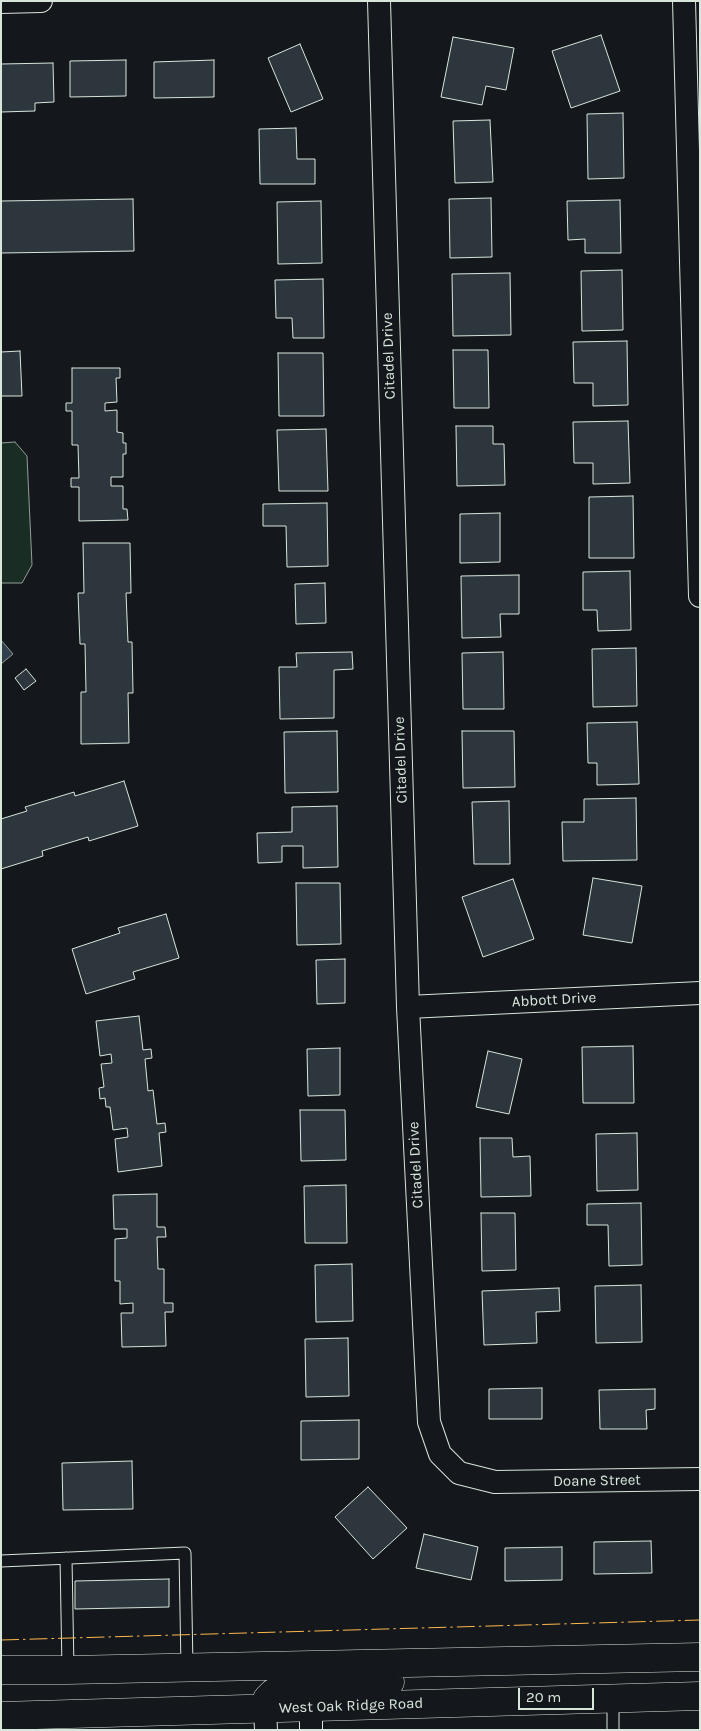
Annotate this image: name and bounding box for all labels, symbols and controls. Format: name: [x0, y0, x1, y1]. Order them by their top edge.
street label: Citadel Drive: [378, 312, 400, 400]
street label: Citadel Drive: [390, 716, 412, 804]
street label: Abbott Drive: [511, 989, 597, 1011]
street label: Citadel Drive: [405, 1121, 427, 1209]
street label: Doane Street: [553, 1471, 641, 1491]
scale bar: [521, 1678, 597, 1710]
text: 20 m: [526, 1688, 561, 1706]
street label: West Oak Ridge Road: [278, 1694, 424, 1718]

